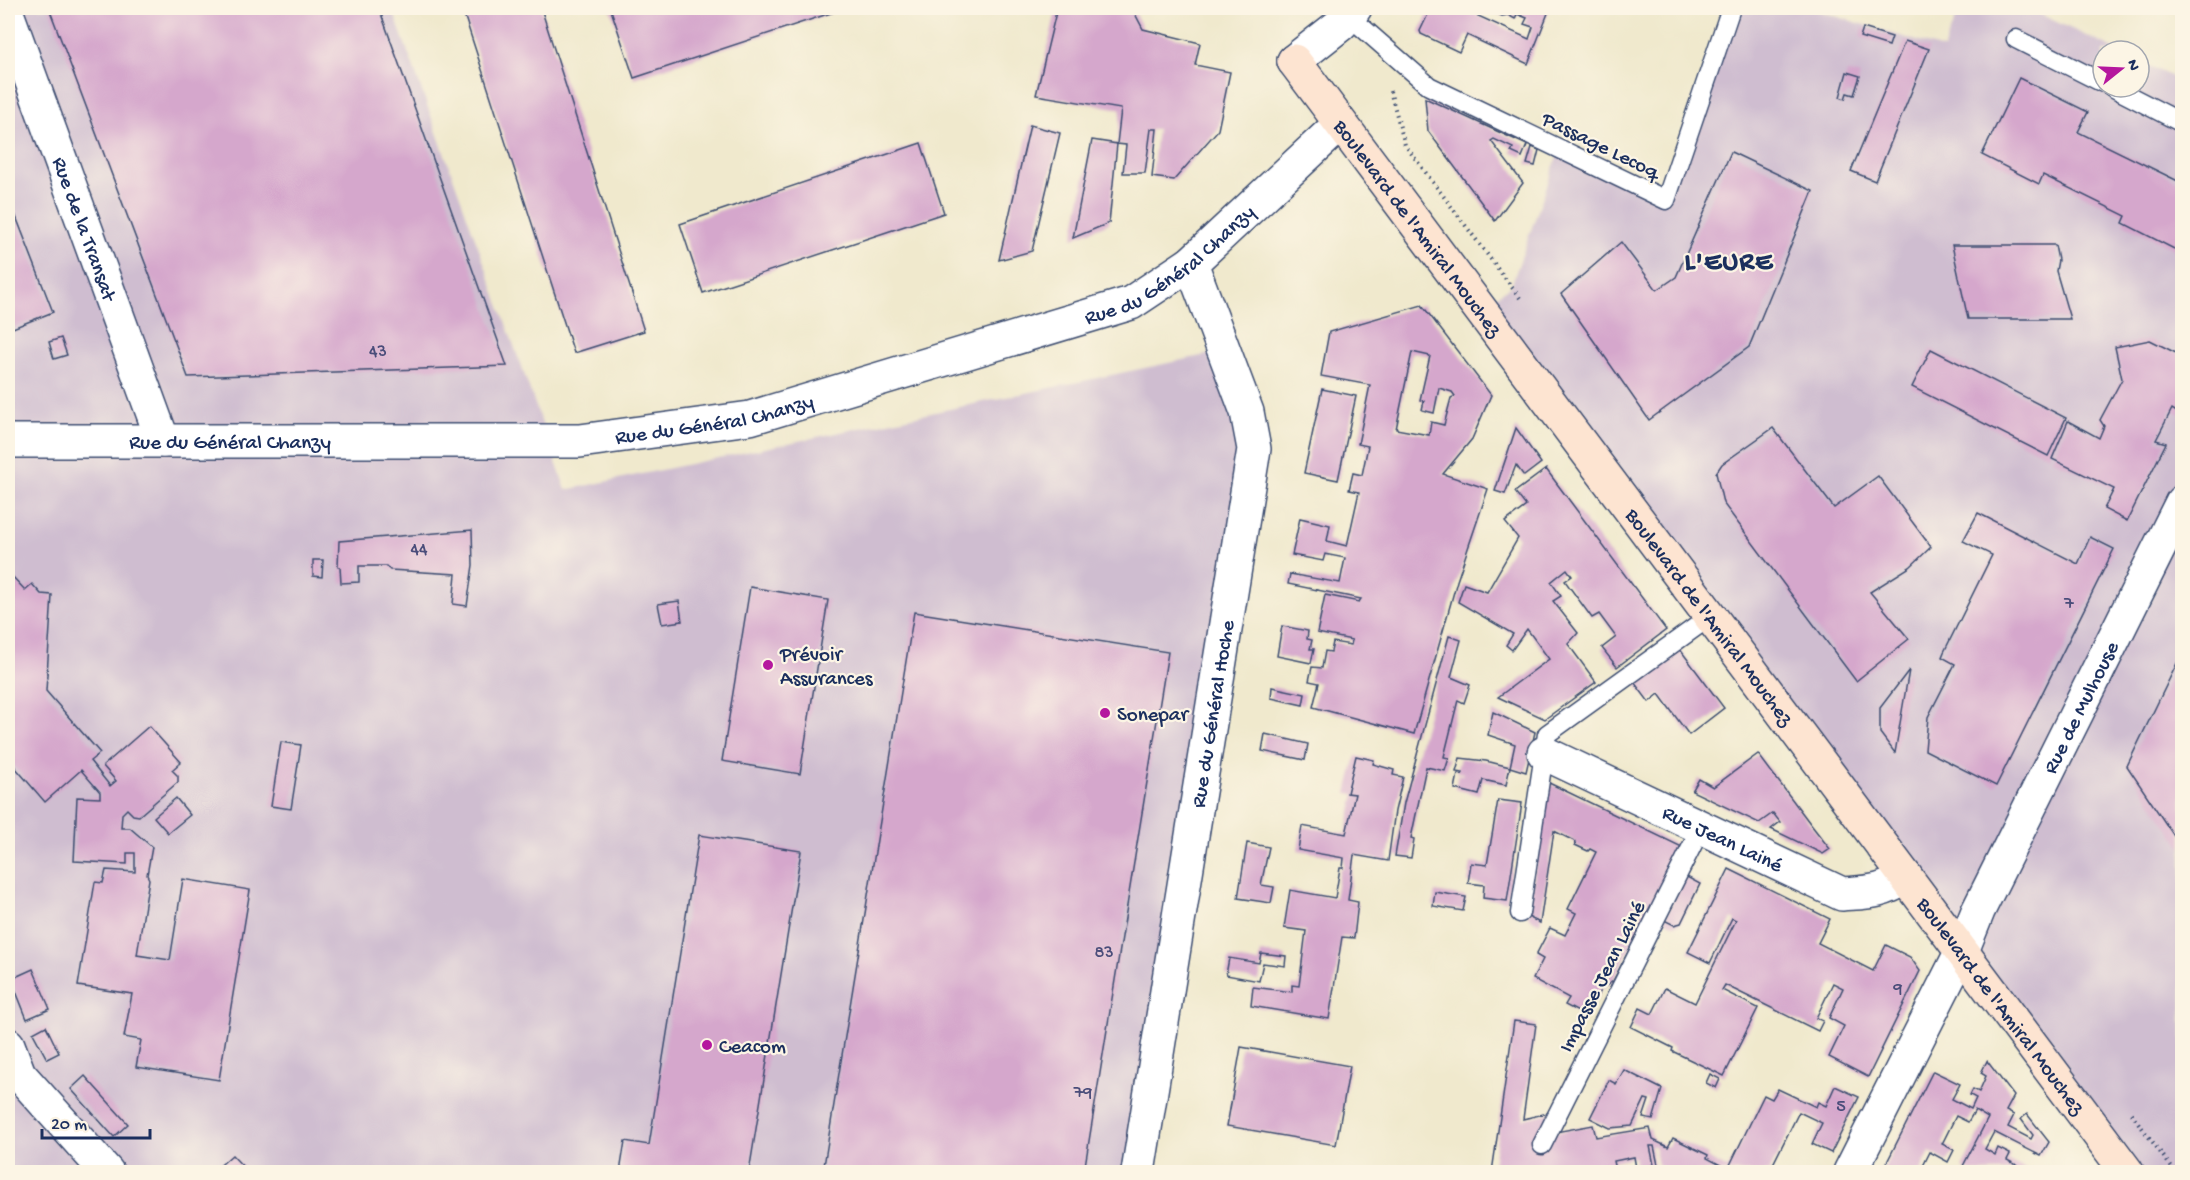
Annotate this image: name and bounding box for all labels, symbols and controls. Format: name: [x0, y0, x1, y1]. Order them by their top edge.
north arrow: [2091, 39, 2151, 99]
text: N: [2121, 58, 2143, 74]
street label: Passage Lecoq: [1536, 108, 1665, 188]
street label: Boulevard de l'Amiral Mouchez: [1326, 115, 1506, 344]
street label: Rue de la Transat: [44, 154, 121, 307]
street label: Rue du Général Chanzy: [1082, 201, 1261, 332]
district label: L'EURE: [1684, 248, 1774, 280]
house number: 43: [369, 342, 387, 363]
street label: Rue du Général Chanzy: [614, 391, 817, 452]
street label: Rue du Général Chanzy: [129, 432, 331, 457]
street label: Boulevard de l'Amiral Mouchez: [1617, 504, 1798, 733]
house number: 44: [410, 540, 428, 561]
house number: 7: [2063, 594, 2074, 615]
street label: Rue du Général Hoche: [1188, 618, 1243, 810]
street label: Rue de Mulhouse: [2040, 637, 2127, 779]
place label: Prévoir Assurances: [779, 644, 874, 693]
marker: Prévoir Assurances: [761, 658, 775, 672]
place label: Sonepar: [1117, 704, 1189, 729]
marker: Sonepar: [1098, 706, 1112, 720]
street label: Rue Jean Lainé: [1657, 802, 1787, 880]
street label: Boulevard de l'Amiral Mouchez: [1909, 893, 2089, 1121]
street label: Impasse Jean Lainé: [1555, 897, 1654, 1057]
house number: 83: [1094, 943, 1114, 964]
house number: 9: [1892, 979, 1903, 1000]
place label: Ceacom: [719, 1036, 786, 1061]
marker: Ceacom: [700, 1038, 714, 1052]
house number: 79: [1073, 1083, 1092, 1104]
house number: 5: [1836, 1097, 1846, 1118]
scale bar: [42, 1102, 150, 1140]
text: 20 m: [51, 1115, 87, 1136]

